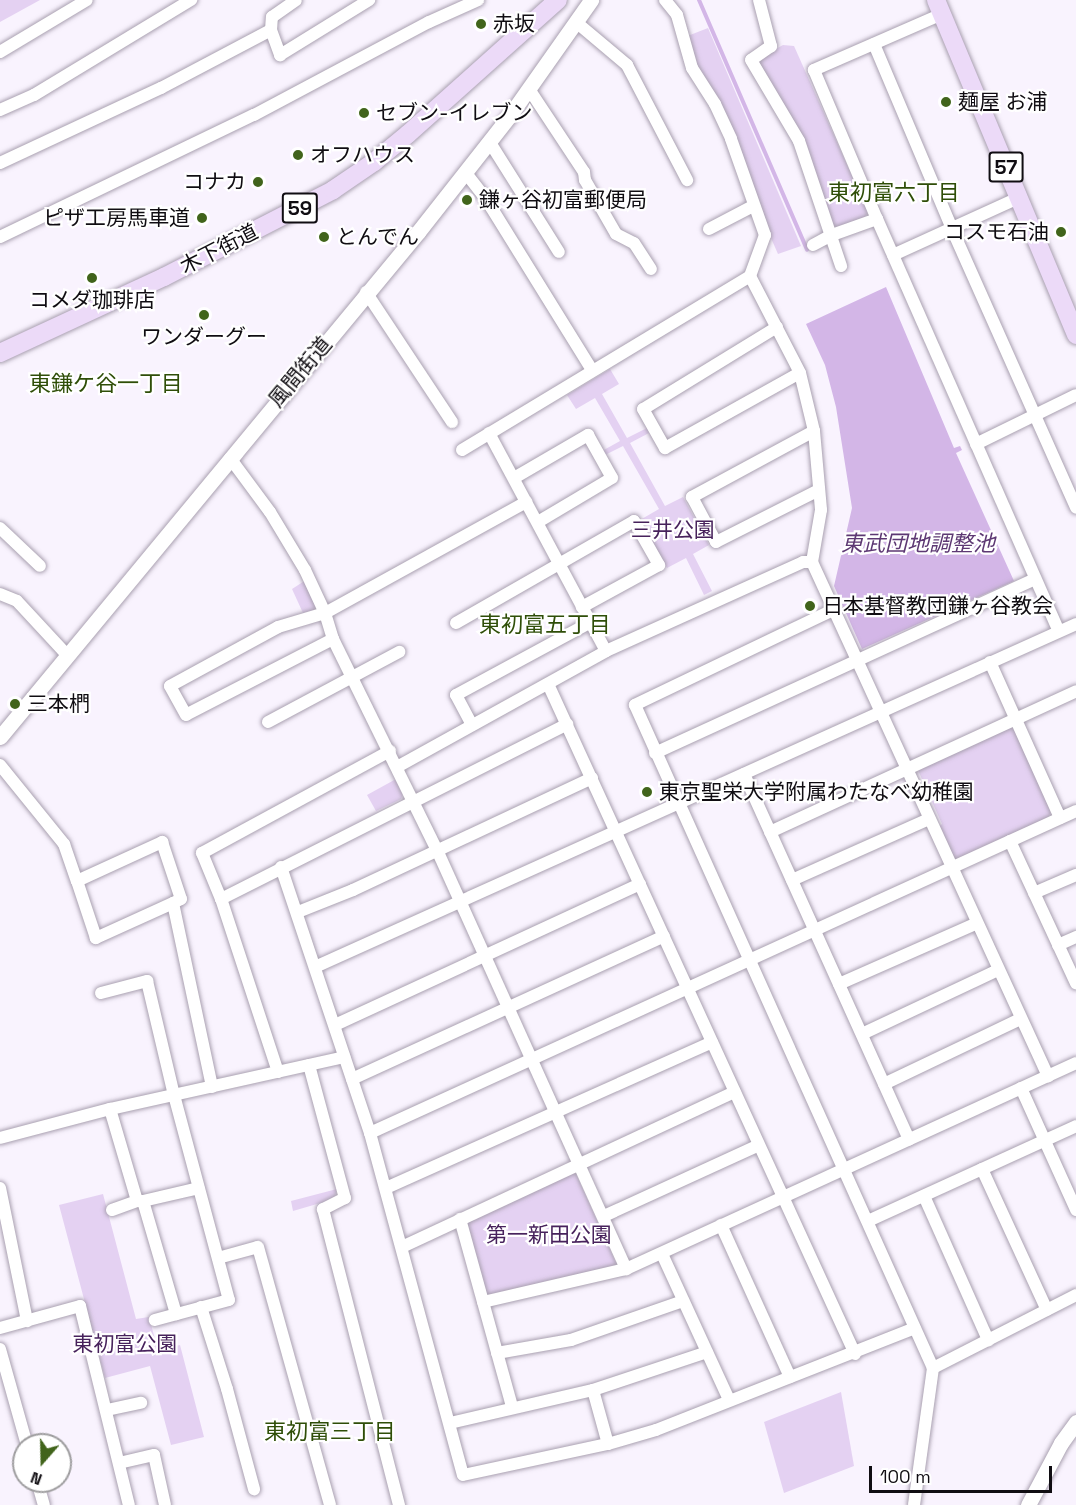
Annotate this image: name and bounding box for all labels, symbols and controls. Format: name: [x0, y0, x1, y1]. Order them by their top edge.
place label: 赤坂: [493, 11, 535, 37]
marker: 赤坂: [474, 17, 488, 31]
place label: 麺屋 お浦: [958, 89, 1047, 115]
marker: 麺屋 お浦: [939, 95, 953, 109]
place label: セブン-イレブン: [376, 100, 533, 126]
marker: セブン-イレブン: [357, 106, 371, 120]
place label: オフハウス: [310, 142, 415, 168]
marker: オフハウス: [291, 148, 305, 162]
road number: 57: [988, 150, 1024, 184]
place label: コナカ: [183, 169, 246, 195]
marker: コナカ: [251, 175, 265, 189]
district label: 東初富六丁目: [828, 180, 960, 206]
place label: 鎌ヶ谷初富郵便局: [479, 187, 647, 213]
road number: 59: [280, 191, 320, 225]
marker: 鎌ヶ谷初富郵便局: [460, 193, 474, 207]
place label: ピザ工房馬車道: [43, 205, 190, 231]
marker: ピザ工房馬車道: [195, 211, 209, 225]
street label: 木下街道: [176, 219, 262, 279]
place label: コスモ石油: [944, 219, 1049, 245]
place label: とんでん: [336, 224, 420, 250]
marker: コスモ石油: [1054, 225, 1068, 239]
marker: とんでん: [317, 230, 331, 244]
marker: コメダ珈琲店: [85, 271, 99, 285]
place label: コメダ珈琲店: [29, 287, 155, 313]
marker: ワンダーグー: [197, 308, 211, 322]
place label: ワンダーグー: [141, 324, 267, 350]
street label: 風間街道: [263, 332, 337, 412]
district label: 東鎌ケ谷一丁目: [29, 371, 183, 397]
park label: 三井公園: [631, 517, 715, 543]
water label: 東武団地調整池: [841, 531, 995, 557]
place label: 日本基督教団鎌ヶ谷教会: [822, 593, 1053, 619]
marker: 日本基督教団鎌ヶ谷教会: [803, 599, 817, 613]
district label: 東初富五丁目: [479, 612, 611, 638]
place label: 三本椚: [27, 691, 90, 717]
marker: 三本椚: [8, 697, 22, 711]
place label: 東京聖栄大学附属わたなべ幼稚園: [659, 779, 974, 805]
marker: 東京聖栄大学附属わたなべ幼稚園: [640, 785, 654, 799]
park label: 第一新田公園: [486, 1222, 612, 1248]
park label: 東初富公園: [73, 1331, 177, 1357]
district label: 東初富三丁目: [264, 1419, 396, 1445]
north arrow: [12, 1433, 72, 1493]
scale bar: [872, 1454, 1055, 1492]
text: 100 m: [880, 1465, 931, 1488]
text: N: [28, 1467, 45, 1490]

